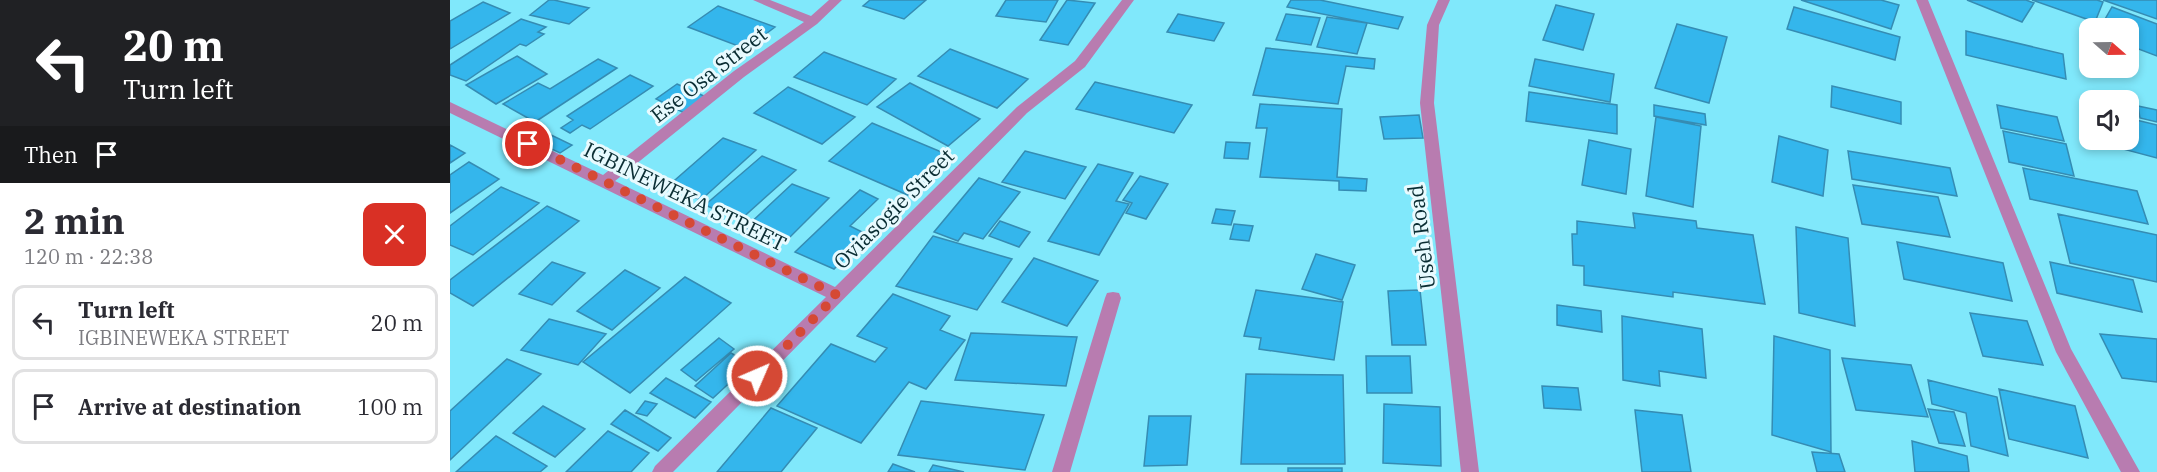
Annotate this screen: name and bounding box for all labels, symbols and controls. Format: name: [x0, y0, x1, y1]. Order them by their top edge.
text: 20 m: [123, 18, 224, 73]
north arrow: [2079, 18, 2139, 78]
map controls: [2079, 18, 2139, 150]
street label: Ese Osa Street: [644, 20, 772, 128]
icon: left: [24, 24, 102, 102]
text: Turn left: [123, 71, 234, 106]
button: sound: [2079, 90, 2139, 150]
pin: [502, 118, 553, 169]
icon: arrive: [511, 127, 544, 160]
street label: IGBINEWEKA STREET: [580, 135, 791, 257]
icon: arrive: [90, 138, 123, 171]
text: Then: [24, 140, 78, 169]
street label: Oviasogie Street: [827, 142, 960, 275]
street label: Useh Road: [1401, 183, 1441, 291]
text: 2 min: [24, 197, 125, 244]
button: close: [363, 203, 426, 266]
text: 120 m · 22:38: [24, 243, 153, 270]
text: Turn left: [78, 295, 174, 324]
icon: left: [27, 306, 60, 339]
text: 20 m: [371, 308, 423, 337]
text: IGBINEWEKA STREET: [78, 324, 289, 351]
position arrow: [725, 344, 789, 408]
icon: arrive: [27, 390, 60, 423]
text: Arrive at destination: [78, 392, 301, 421]
text: 100 m: [357, 392, 423, 421]

